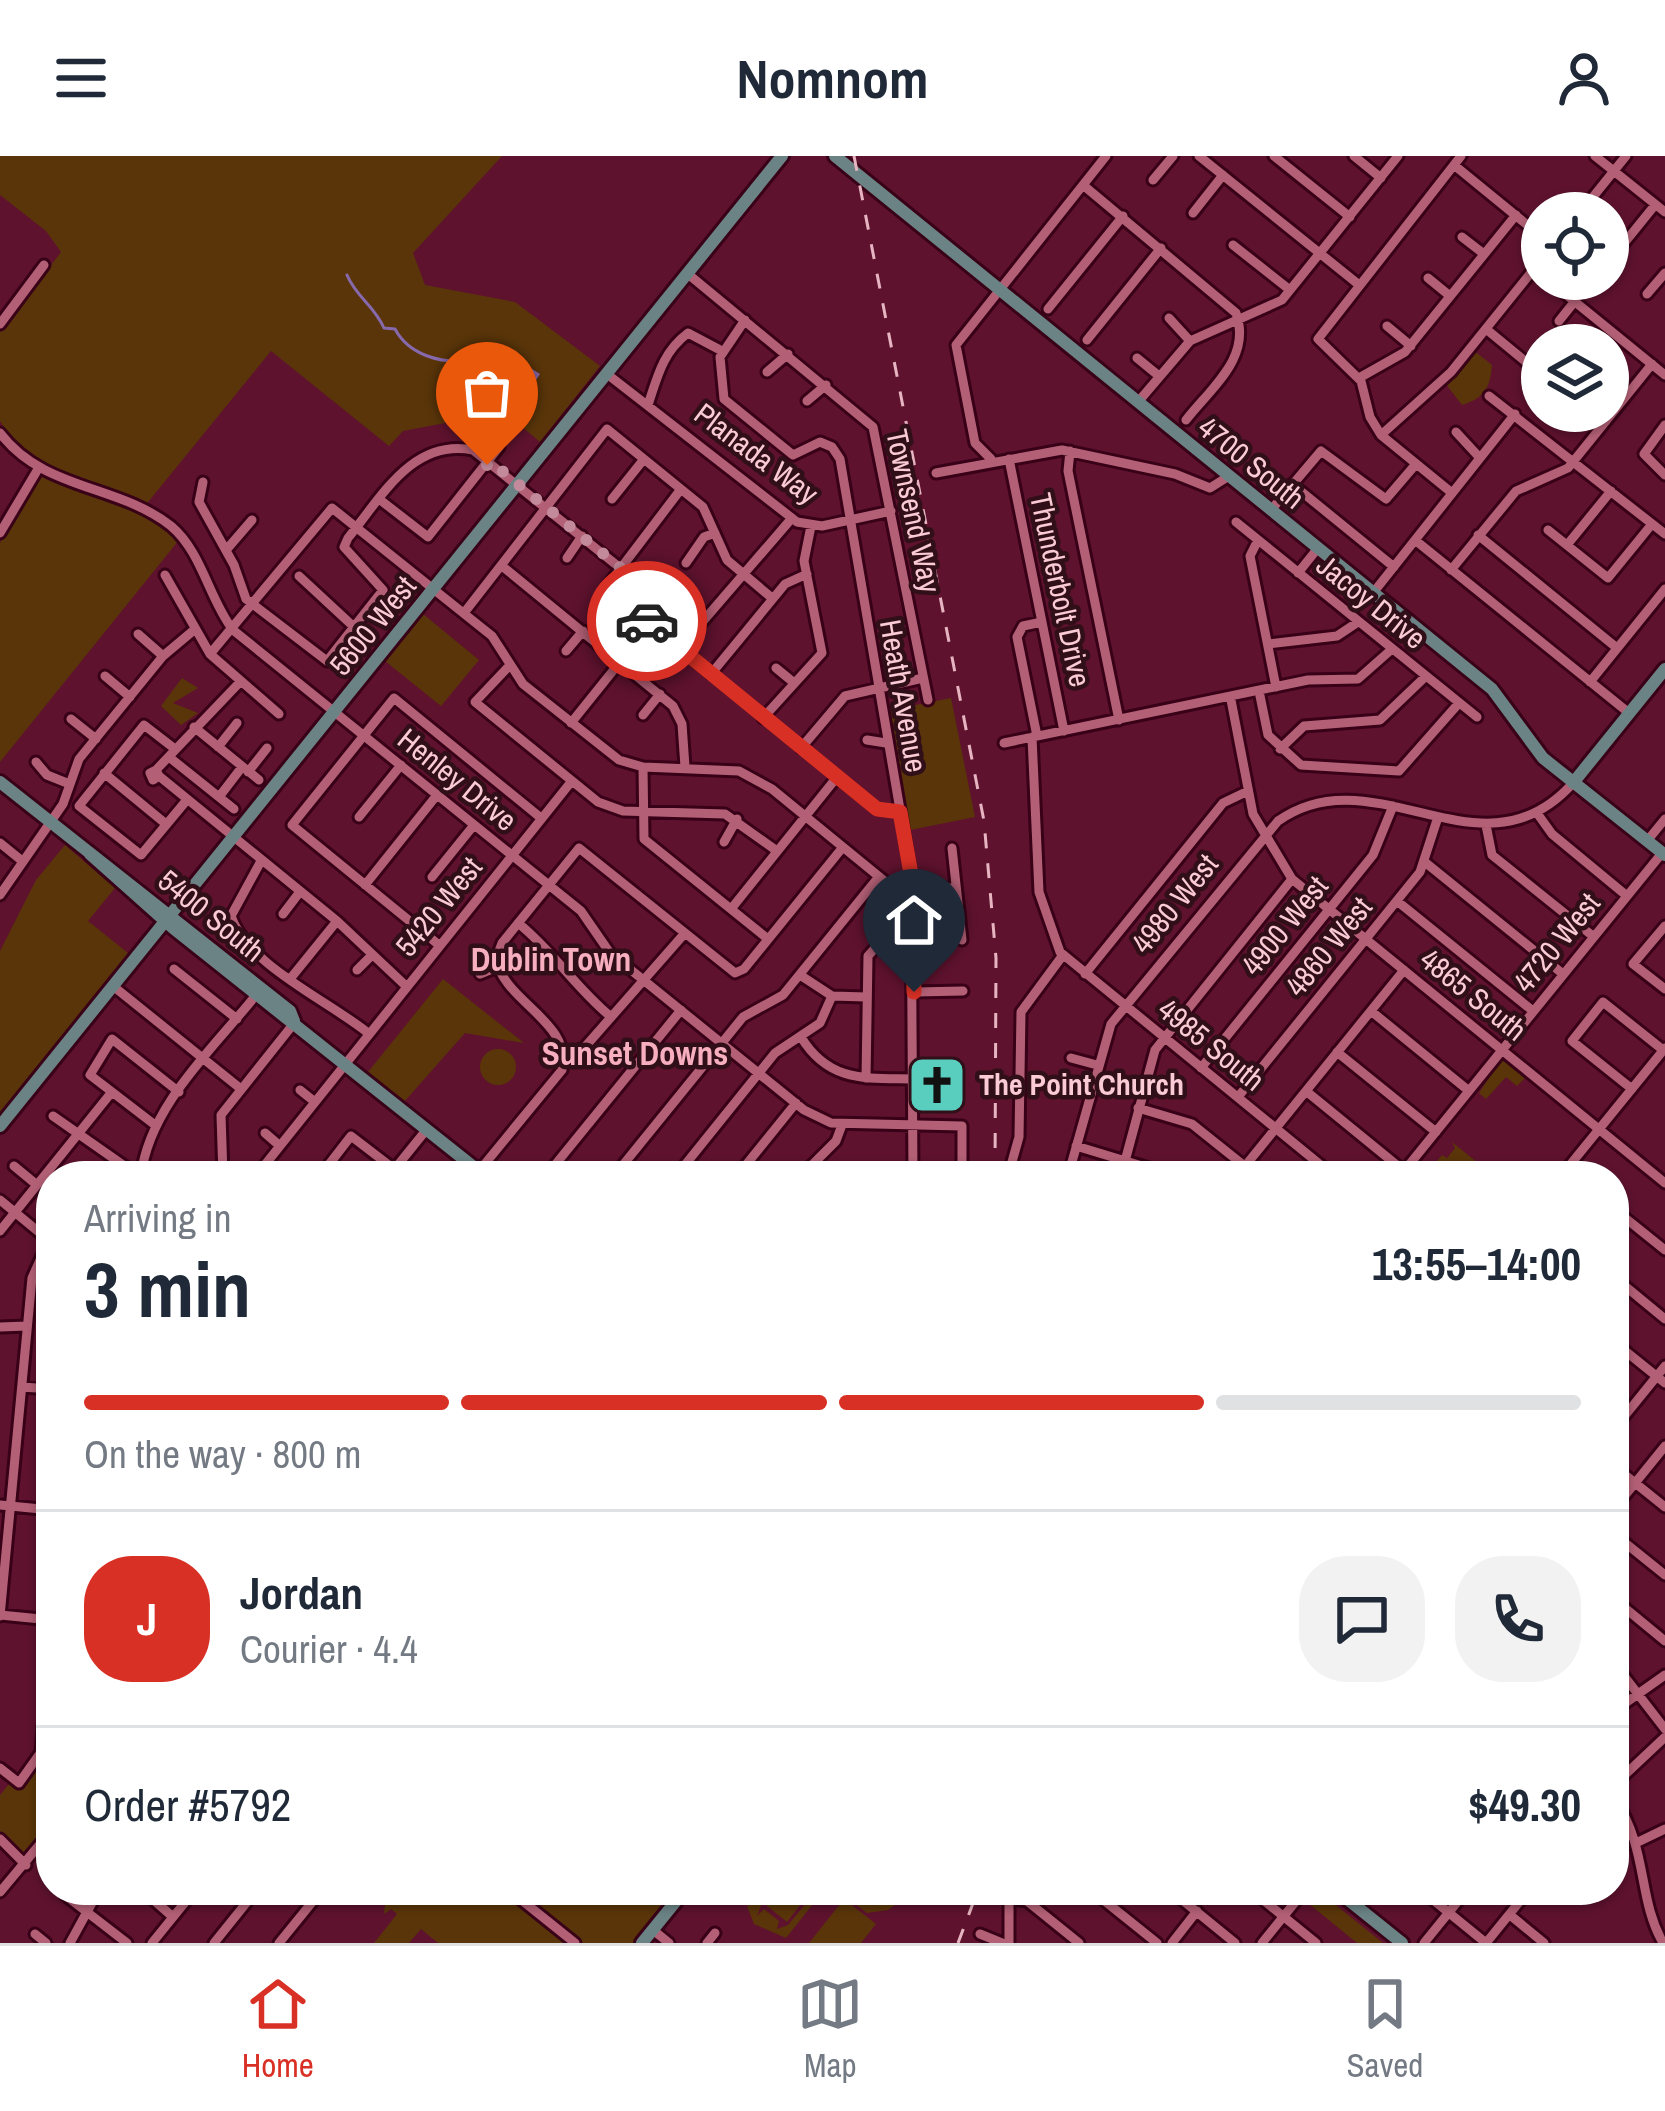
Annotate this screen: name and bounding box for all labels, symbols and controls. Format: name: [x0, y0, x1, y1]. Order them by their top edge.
text: Nomnom: [737, 42, 928, 115]
icon: menu: [48, 45, 114, 111]
icon: person: [1551, 45, 1617, 111]
map controls: [1521, 192, 1629, 432]
button: locate: [1521, 192, 1629, 300]
button: layers: [1521, 324, 1629, 432]
pin: [436, 342, 538, 465]
icon: bag: [454, 360, 520, 426]
street label: Planada Way: [686, 393, 827, 513]
street label: 4700 South: [1190, 407, 1313, 517]
street label: Townsend Way: [877, 425, 951, 597]
street label: Thunderbolt Drive: [1021, 489, 1101, 690]
street label: Jacoy Drive: [1309, 545, 1435, 658]
courier: [587, 561, 707, 681]
street label: 5600 West: [320, 567, 425, 683]
icon: car: [614, 588, 680, 654]
street label: Heath Avenue: [871, 616, 937, 775]
street label: Henley Drive: [390, 719, 525, 840]
street label: 4980 West: [1122, 845, 1227, 961]
street label: 5420 West: [386, 848, 491, 964]
street label: 5400 South: [150, 860, 273, 970]
street label: 4900 West: [1232, 867, 1337, 983]
pin: [863, 869, 965, 992]
street label: 4720 West: [1504, 884, 1609, 1000]
icon: home: [881, 887, 947, 953]
street label: 4860 West: [1276, 888, 1381, 1004]
district label: Dublin Town: [471, 937, 631, 981]
street label: 4865 South: [1412, 939, 1535, 1049]
street label: 4985 South: [1150, 989, 1273, 1099]
district label: Sunset Downs: [542, 1031, 728, 1075]
church icon: The Point Church: [906, 1054, 968, 1116]
place label: The Point Church: [979, 1064, 1184, 1104]
text: Arriving in: [84, 1192, 232, 1244]
text: 13:55–14:00: [1372, 1233, 1581, 1294]
text: 3 min: [84, 1236, 251, 1341]
text: On the way · 800 m: [84, 1428, 361, 1480]
button: chat: [1299, 1556, 1425, 1682]
button: phone: [1455, 1556, 1581, 1682]
text: Jordan: [240, 1562, 363, 1623]
text: J: [137, 1588, 157, 1649]
text: Courier · 4.4: [240, 1623, 418, 1675]
text: Order #5792: [84, 1774, 291, 1835]
text: $49.30: [1468, 1774, 1581, 1835]
tab: Home: [242, 1971, 314, 2087]
tab: Map: [797, 1971, 863, 2087]
tab: Saved: [1347, 1971, 1423, 2087]

